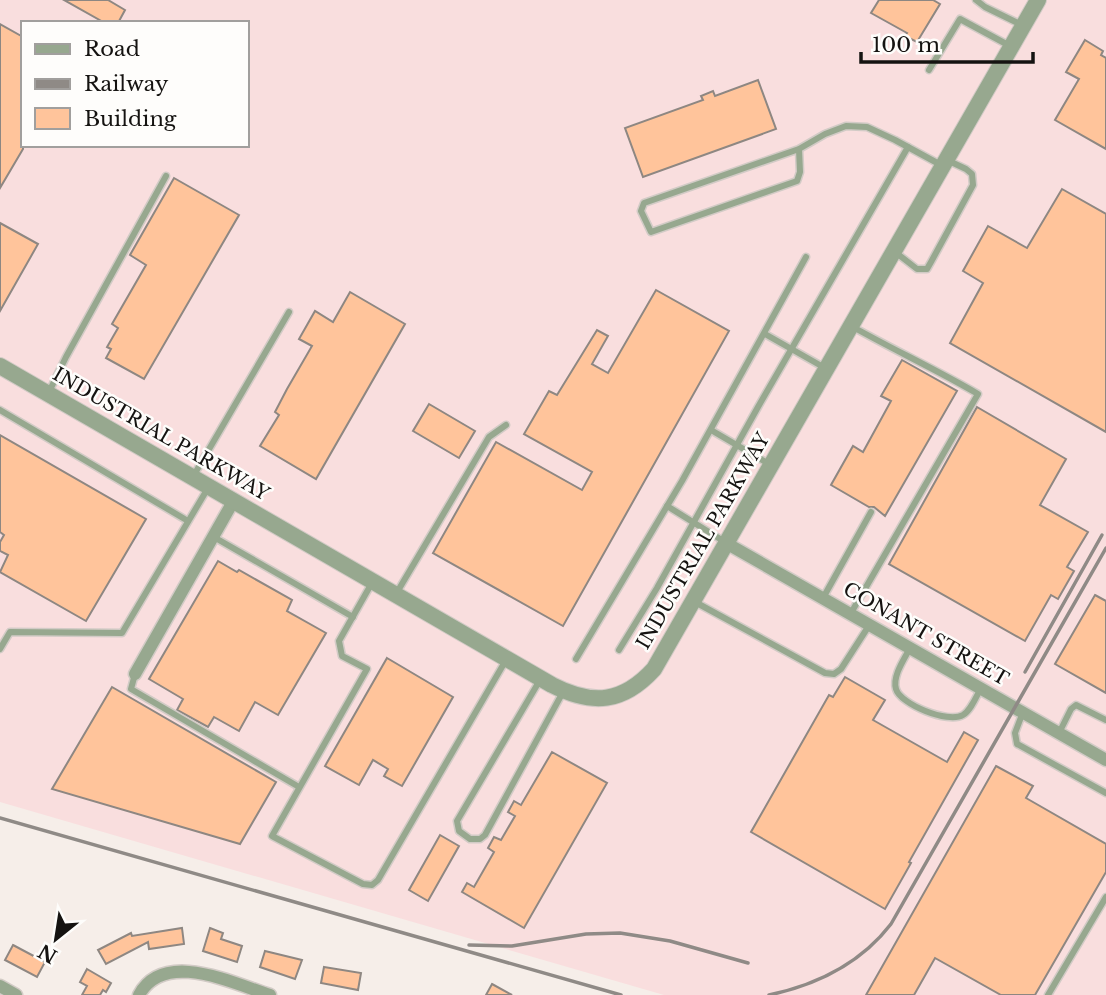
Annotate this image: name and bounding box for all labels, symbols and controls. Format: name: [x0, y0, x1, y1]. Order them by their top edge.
legend: [21, 21, 248, 147]
scale bar: [861, 21, 1032, 65]
text: 100 m: [872, 32, 940, 58]
text: Road: [84, 36, 140, 62]
text: Railway: [84, 71, 169, 97]
text: Building: [84, 106, 177, 132]
street label: INDUSTRIAL PARKWAY: [49, 363, 273, 506]
street label: INDUSTRIAL PARKWAY: [632, 429, 775, 653]
street label: CONANT STREET: [839, 577, 1013, 691]
north arrow: [21, 904, 91, 974]
text: N: [34, 939, 61, 968]

